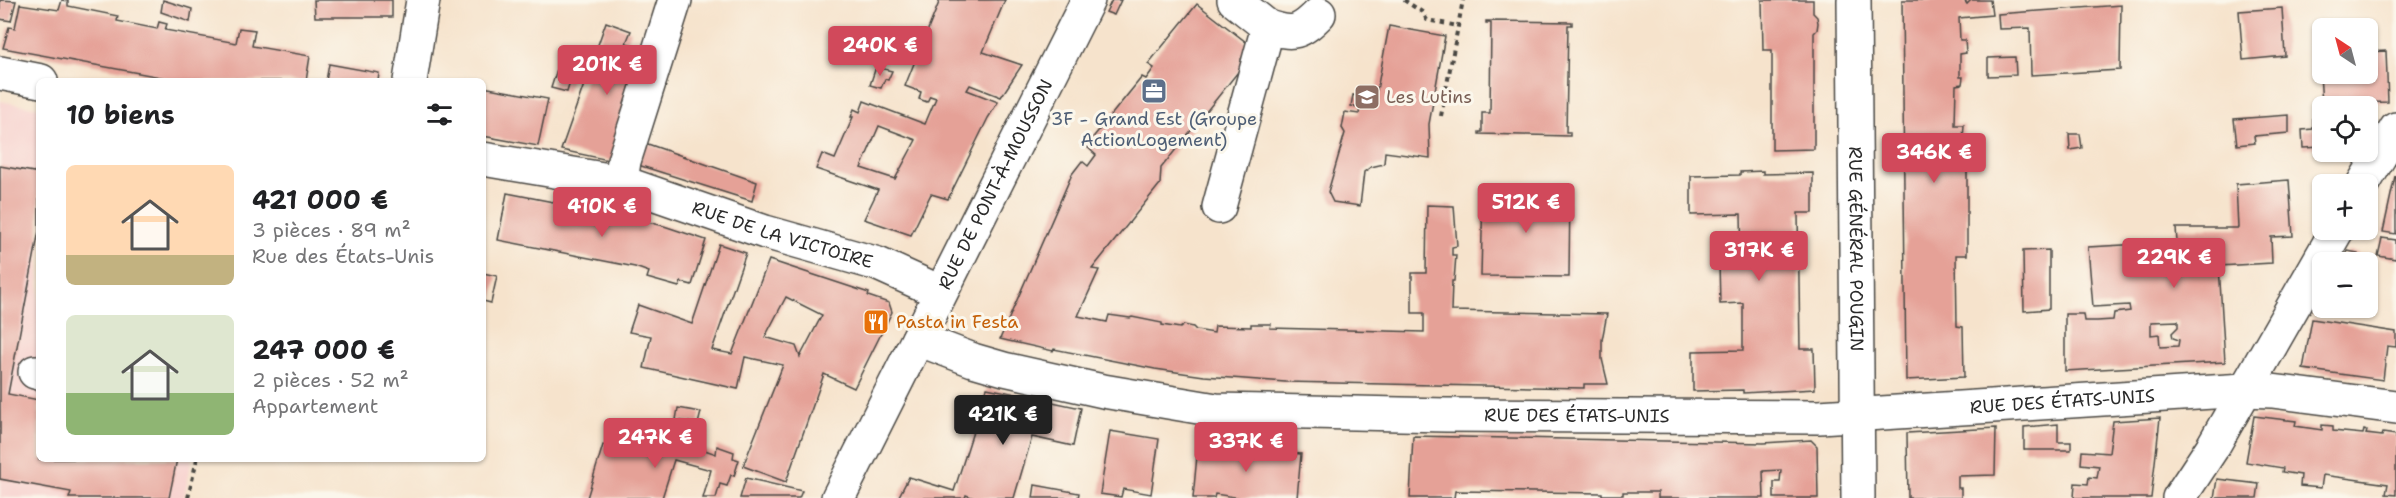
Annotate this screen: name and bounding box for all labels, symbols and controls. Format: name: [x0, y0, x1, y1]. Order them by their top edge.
north arrow: [2312, 18, 2378, 84]
map controls: [2312, 18, 2378, 318]
pin: 240K €: [831, 26, 929, 77]
text: 240K €: [842, 32, 918, 58]
pin: 201K €: [558, 45, 656, 96]
text: 201K €: [572, 51, 642, 77]
street label: RUE DE PONT-À-MOUSSON: [933, 75, 1058, 294]
office icon: 3F - Grand Est (Groupe ActionLogement): [1139, 76, 1169, 106]
school or university icon: Les Lutins: [1352, 82, 1382, 112]
place label: Les Lutins: [1386, 85, 1472, 109]
button: locate: [2312, 96, 2378, 162]
text: 10 biens: [66, 97, 175, 132]
icon: filters: [423, 98, 456, 131]
place label: 3F - Grand Est (Groupe ActionLogement): [1051, 107, 1257, 152]
pin: 346K €: [1885, 133, 1983, 184]
text: 346K €: [1896, 139, 1972, 165]
street label: RUE GÉNÉRAL POUGIN: [1843, 146, 1869, 352]
button: +: [2312, 174, 2378, 240]
text: 421 000 €: [252, 182, 388, 217]
pin: 512K €: [1477, 183, 1575, 234]
pin: 410K €: [553, 187, 651, 238]
icon: home: [114, 189, 186, 261]
text: 512K €: [1492, 189, 1560, 215]
text: 410K €: [567, 193, 637, 219]
street label: RUE DE LA VICTOIRE: [689, 196, 876, 274]
text: 3 pièces · 89 m²: [252, 217, 411, 243]
pin: 317K €: [1710, 231, 1808, 282]
text: 317K €: [1724, 237, 1794, 263]
pin: 229K €: [2125, 238, 2223, 289]
text: Rue des États-Unis: [252, 243, 434, 269]
text: 229K €: [2136, 244, 2212, 270]
button: −: [2312, 252, 2378, 318]
restaurant icon: Pasta in Festa: [861, 307, 891, 337]
place label: Pasta in Festa: [896, 310, 1018, 334]
text: 247 000 €: [252, 332, 395, 367]
icon: home: [114, 339, 186, 411]
text: 2 pièces · 52 m²: [252, 367, 409, 393]
street label: RUE DES ÉTATS-UNIS: [1969, 384, 2156, 419]
text: Appartement: [252, 393, 378, 419]
pin: 421K €: [954, 395, 1052, 446]
text: 421K €: [968, 401, 1038, 427]
street label: RUE DES ÉTATS-UNIS: [1484, 403, 1670, 428]
pin: 247K €: [606, 418, 704, 469]
pin: 337K €: [1197, 422, 1295, 473]
text: 247K €: [618, 424, 692, 450]
text: 337K €: [1208, 428, 1284, 454]

